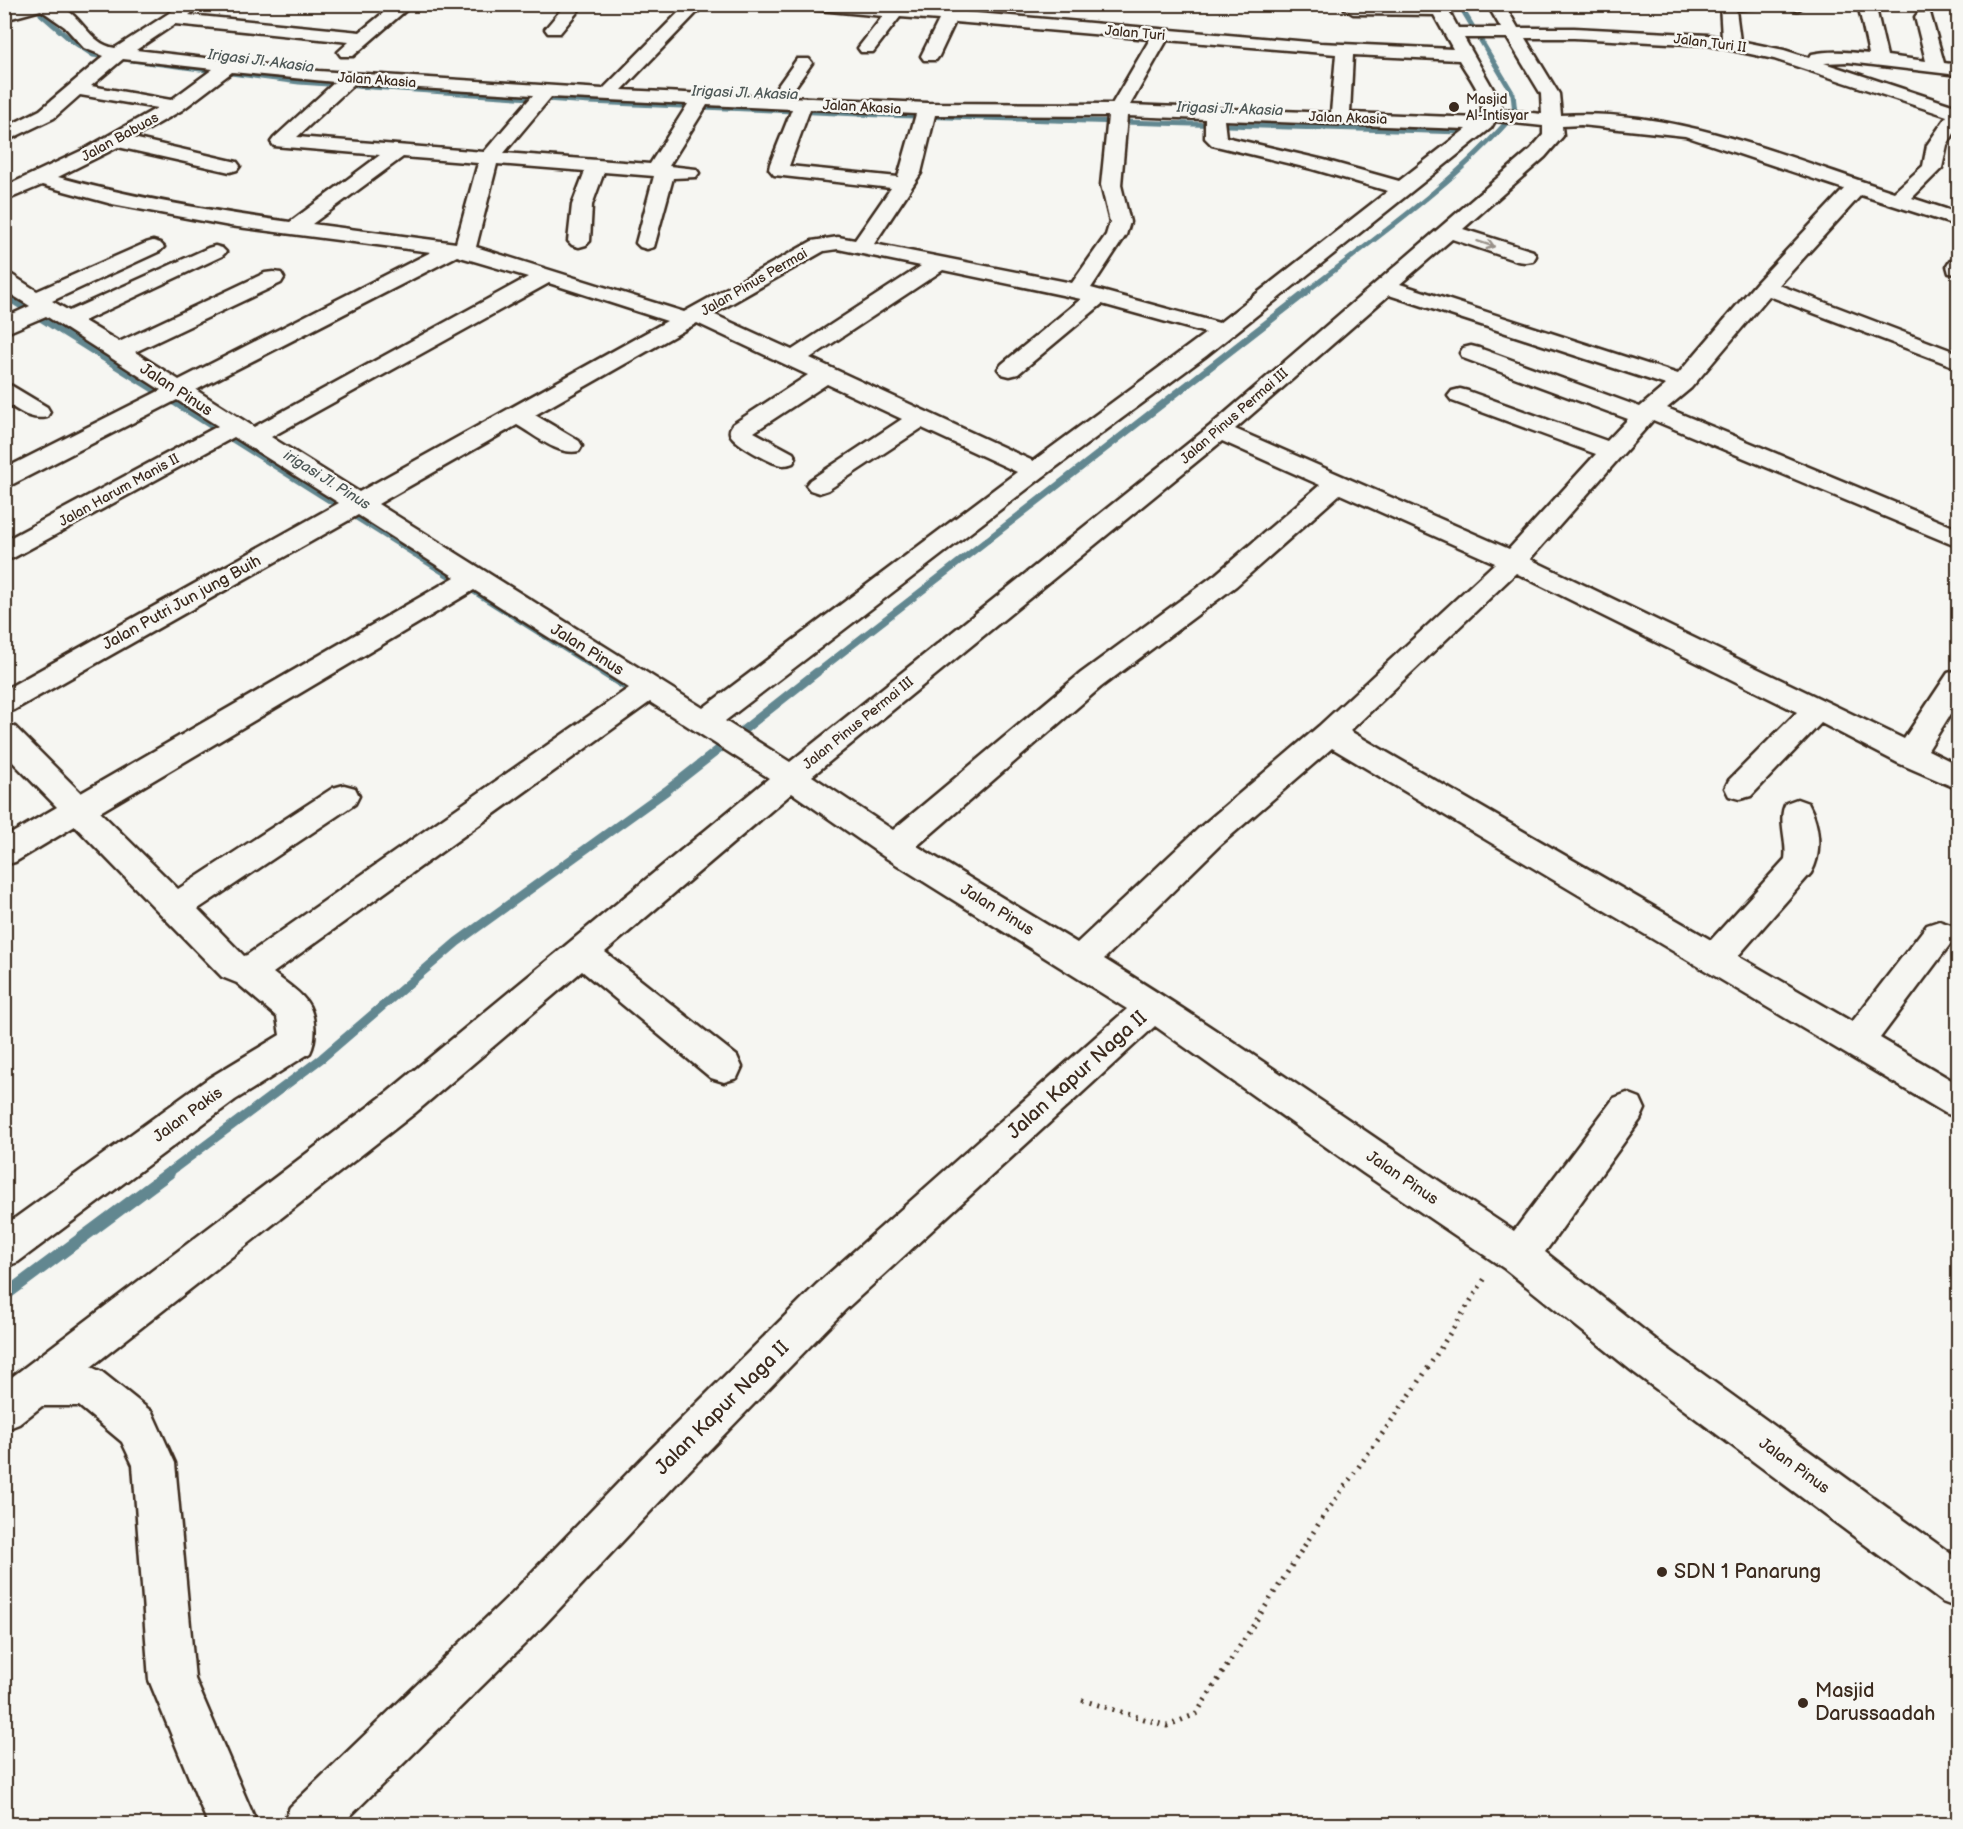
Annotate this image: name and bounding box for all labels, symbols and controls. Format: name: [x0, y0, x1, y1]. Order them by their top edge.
street label: Jalan Turi: [1104, 22, 1166, 44]
street label: Jalan Turi II: [1673, 30, 1747, 56]
water label: Irigasi Jl. Akasia: [206, 45, 315, 77]
street label: Jalan Akasia: [337, 69, 417, 91]
water label: Irigasi Jl. Akasia: [690, 82, 799, 104]
place label: Masjid Al-Intisyar: [1466, 91, 1530, 124]
street label: Jalan Akasia: [822, 96, 902, 118]
water label: Irigasi Jl. Akasia: [1175, 98, 1284, 120]
marker: Masjid Al-Intisyar: [1447, 100, 1461, 114]
street label: Jalan Akasia: [1308, 108, 1388, 128]
street label: Jalan Babuas: [78, 109, 162, 165]
one-way arrow: [1476, 239, 1495, 250]
street label: Jalan Pinus Permai: [698, 245, 810, 319]
street label: Jalan Pinus: [136, 360, 216, 420]
street label: Jalan Pinus Permai III: [1177, 365, 1291, 467]
water label: irigasi Jl. Pinus: [280, 446, 374, 514]
street label: Jalan Harum Manis II: [56, 450, 182, 530]
street label: Jalan Putri Jun jung Buih: [99, 551, 265, 654]
street label: Jalan Pinus: [547, 620, 627, 680]
street label: Jalan Pinus Permai III: [799, 673, 917, 773]
street label: Jalan Pinus: [957, 880, 1037, 940]
street label: Jalan Kapur Naga II: [1002, 1006, 1152, 1144]
street label: Jalan Pakis: [150, 1083, 226, 1146]
street label: Jalan Pinus: [1362, 1147, 1442, 1209]
street label: Jalan Kapur Naga II: [650, 1336, 794, 1480]
street label: Jalan Pinus: [1755, 1434, 1833, 1498]
place label: SDN 1 Panarung: [1674, 1560, 1821, 1584]
marker: SDN 1 Panarung: [1655, 1565, 1669, 1579]
place label: Masjid Darussaadah: [1815, 1679, 1935, 1726]
marker: Masjid Darussaadah: [1796, 1696, 1810, 1710]

